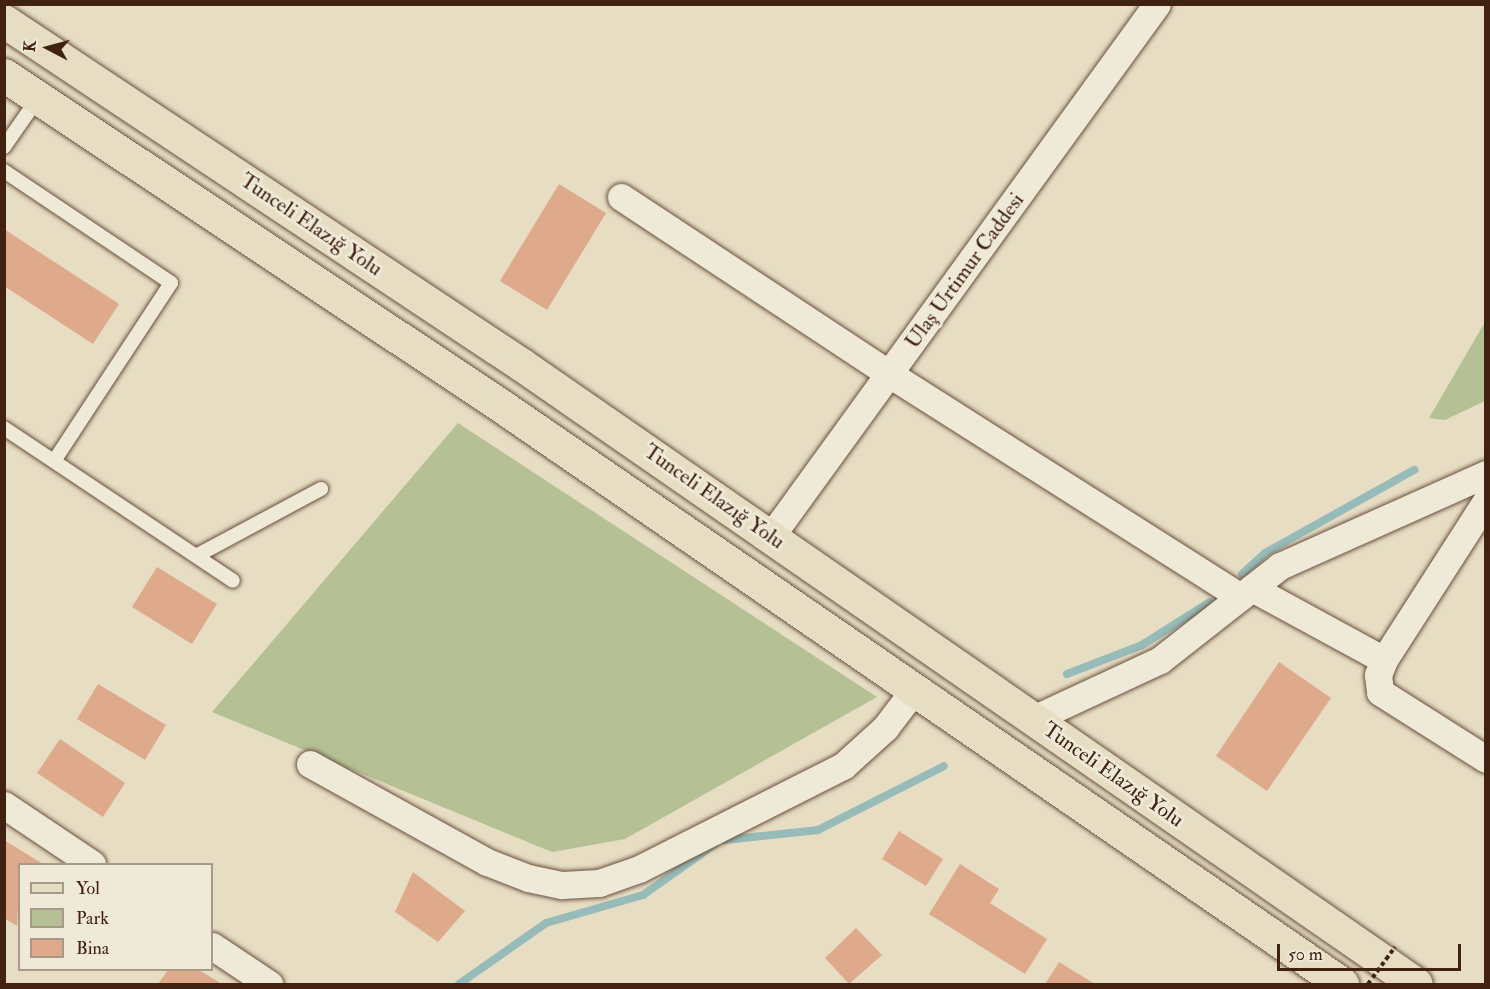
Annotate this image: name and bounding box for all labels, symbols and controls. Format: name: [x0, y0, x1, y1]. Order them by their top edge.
north arrow: [18, 18, 78, 78]
text: K: [20, 40, 41, 53]
street label: Tunceli Elazığ Yolu: [235, 168, 387, 282]
street label: Ulaş Urtimur Caddesi: [900, 188, 1030, 354]
street label: Tunceli Elazığ Yolu: [639, 439, 789, 555]
street label: Tunceli Elazığ Yolu: [1038, 717, 1188, 833]
legend: [18, 863, 213, 971]
text: Yol: [76, 877, 100, 900]
text: Park: [76, 907, 109, 930]
scale bar: [1280, 932, 1464, 970]
text: Bina: [76, 937, 109, 960]
text: 50 m: [1288, 943, 1323, 966]

